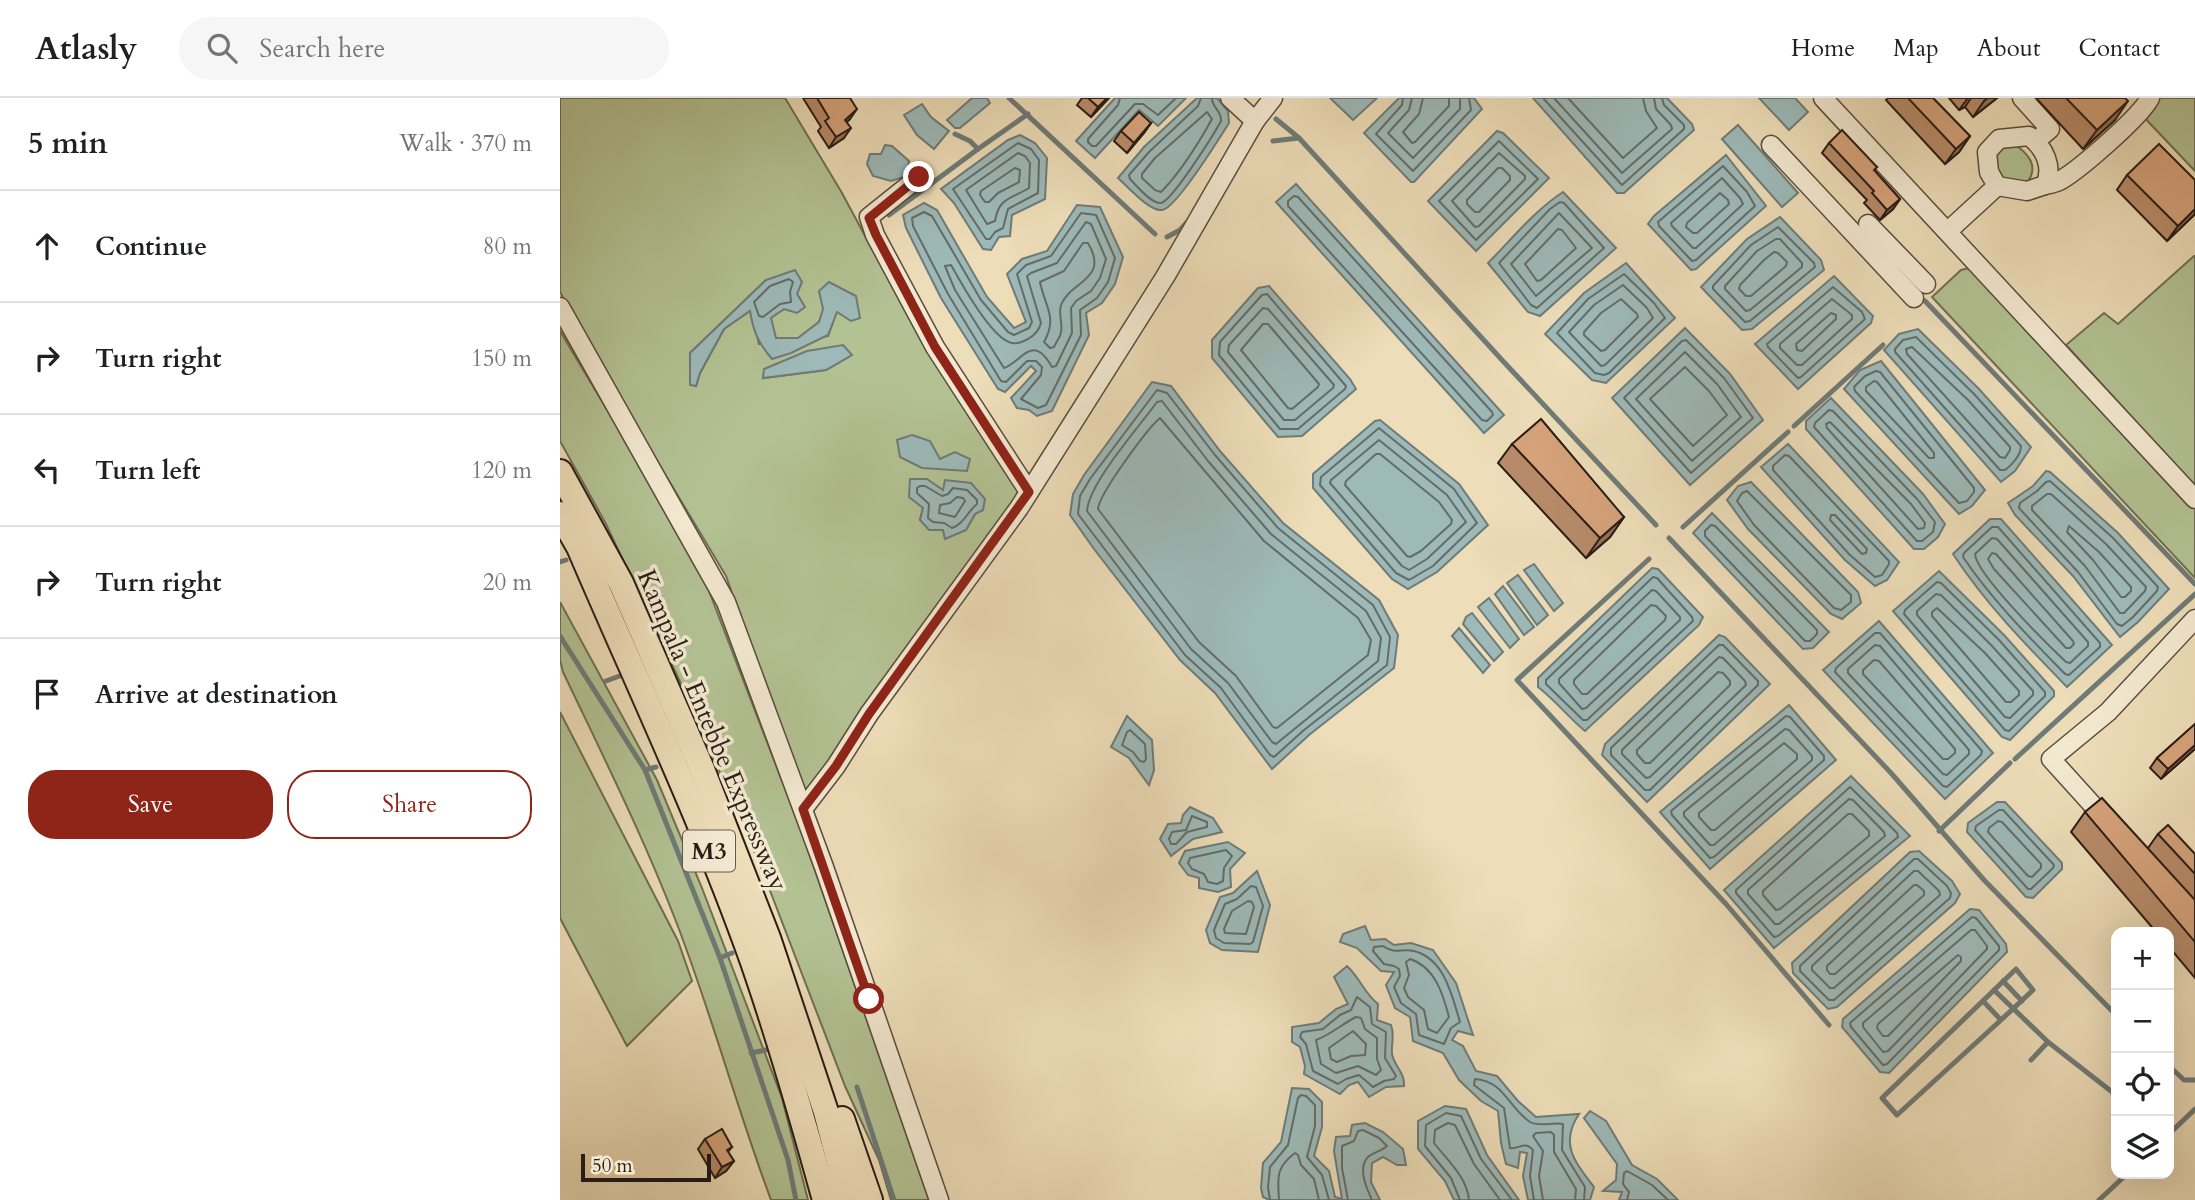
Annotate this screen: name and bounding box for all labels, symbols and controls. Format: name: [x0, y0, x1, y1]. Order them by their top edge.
search box: [179, 17, 669, 80]
text: Atlasly: [35, 26, 137, 71]
icon: search: [203, 29, 241, 67]
text: Search here: [259, 31, 385, 66]
text: Home: [1791, 32, 1855, 65]
text: Map: [1893, 32, 1939, 65]
text: About: [1977, 32, 2041, 65]
text: Contact: [2079, 32, 2160, 65]
text: 5 min: [28, 123, 108, 164]
text: Walk · 370 m: [399, 128, 532, 159]
route end: [903, 161, 934, 192]
icon: ahead: [28, 227, 66, 265]
text: Continue: [95, 229, 207, 264]
text: 80 m: [483, 231, 532, 262]
icon: right: [28, 339, 66, 377]
text: Turn right: [95, 341, 222, 376]
text: 150 m: [471, 343, 532, 374]
icon: left: [28, 451, 66, 489]
text: Turn left: [95, 453, 200, 488]
text: 120 m: [471, 455, 532, 486]
icon: right: [28, 563, 66, 601]
street label: Kampala - Entebbe Expressway: [629, 564, 796, 896]
text: Turn right: [95, 565, 222, 600]
text: 20 m: [483, 567, 532, 598]
icon: arrive: [28, 675, 66, 713]
text: Arrive at destination: [95, 677, 338, 712]
button: Save: [28, 770, 273, 839]
button: Share: [287, 770, 532, 839]
road number: M3: [683, 830, 735, 872]
map controls: [2111, 927, 2174, 1179]
button: +: [2111, 927, 2174, 990]
route start: [853, 983, 884, 1014]
button: −: [2111, 990, 2174, 1053]
button: locate: [2111, 1053, 2174, 1116]
button: layers: [2111, 1116, 2174, 1179]
scale bar: [581, 1151, 710, 1183]
text: 50 m: [592, 1153, 633, 1179]

